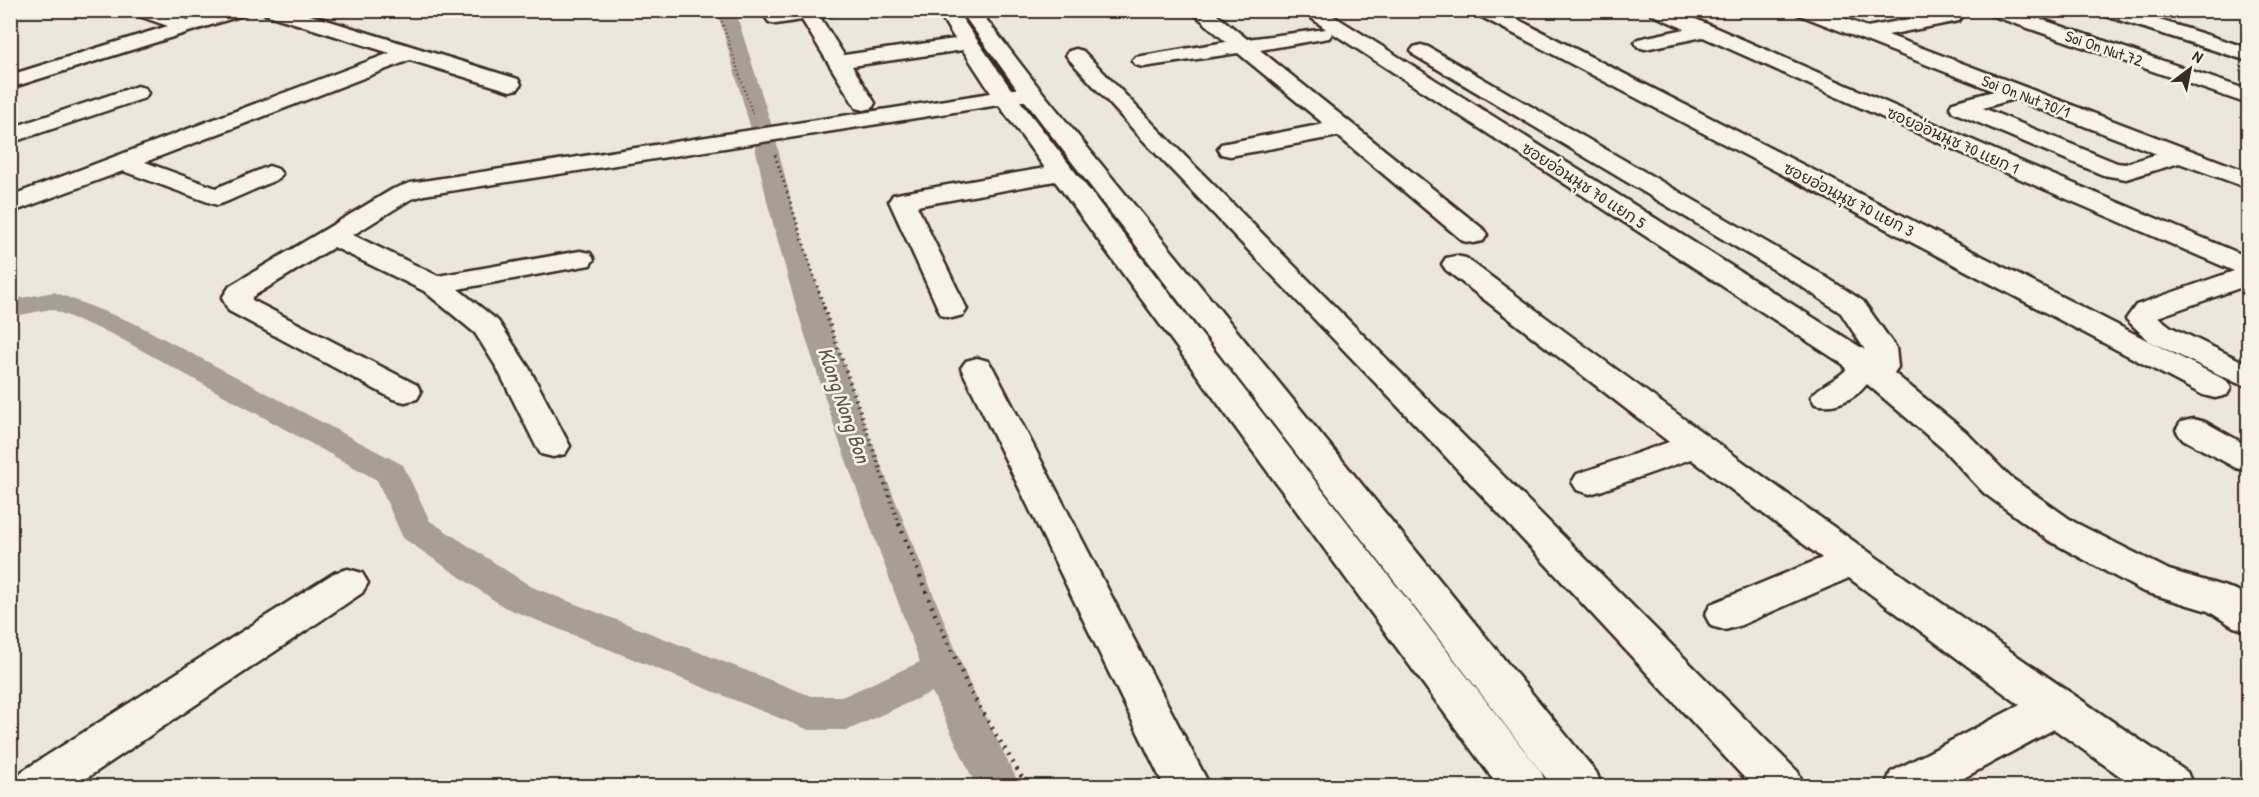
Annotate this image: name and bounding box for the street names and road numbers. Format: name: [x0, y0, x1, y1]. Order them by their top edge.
street label: Soi On Nut 72: [2062, 25, 2146, 72]
street label: Soi On Nut 70/1: [1979, 69, 2073, 123]
street label: ซอยอ่อนนุช 70 แยก 1: [1883, 101, 2023, 181]
street label: ซอยอ่อนนุช 70 แยก 5: [1517, 137, 1650, 235]
street label: ซอยอ่อนนุช 70 แยก 3: [1779, 157, 1918, 243]

